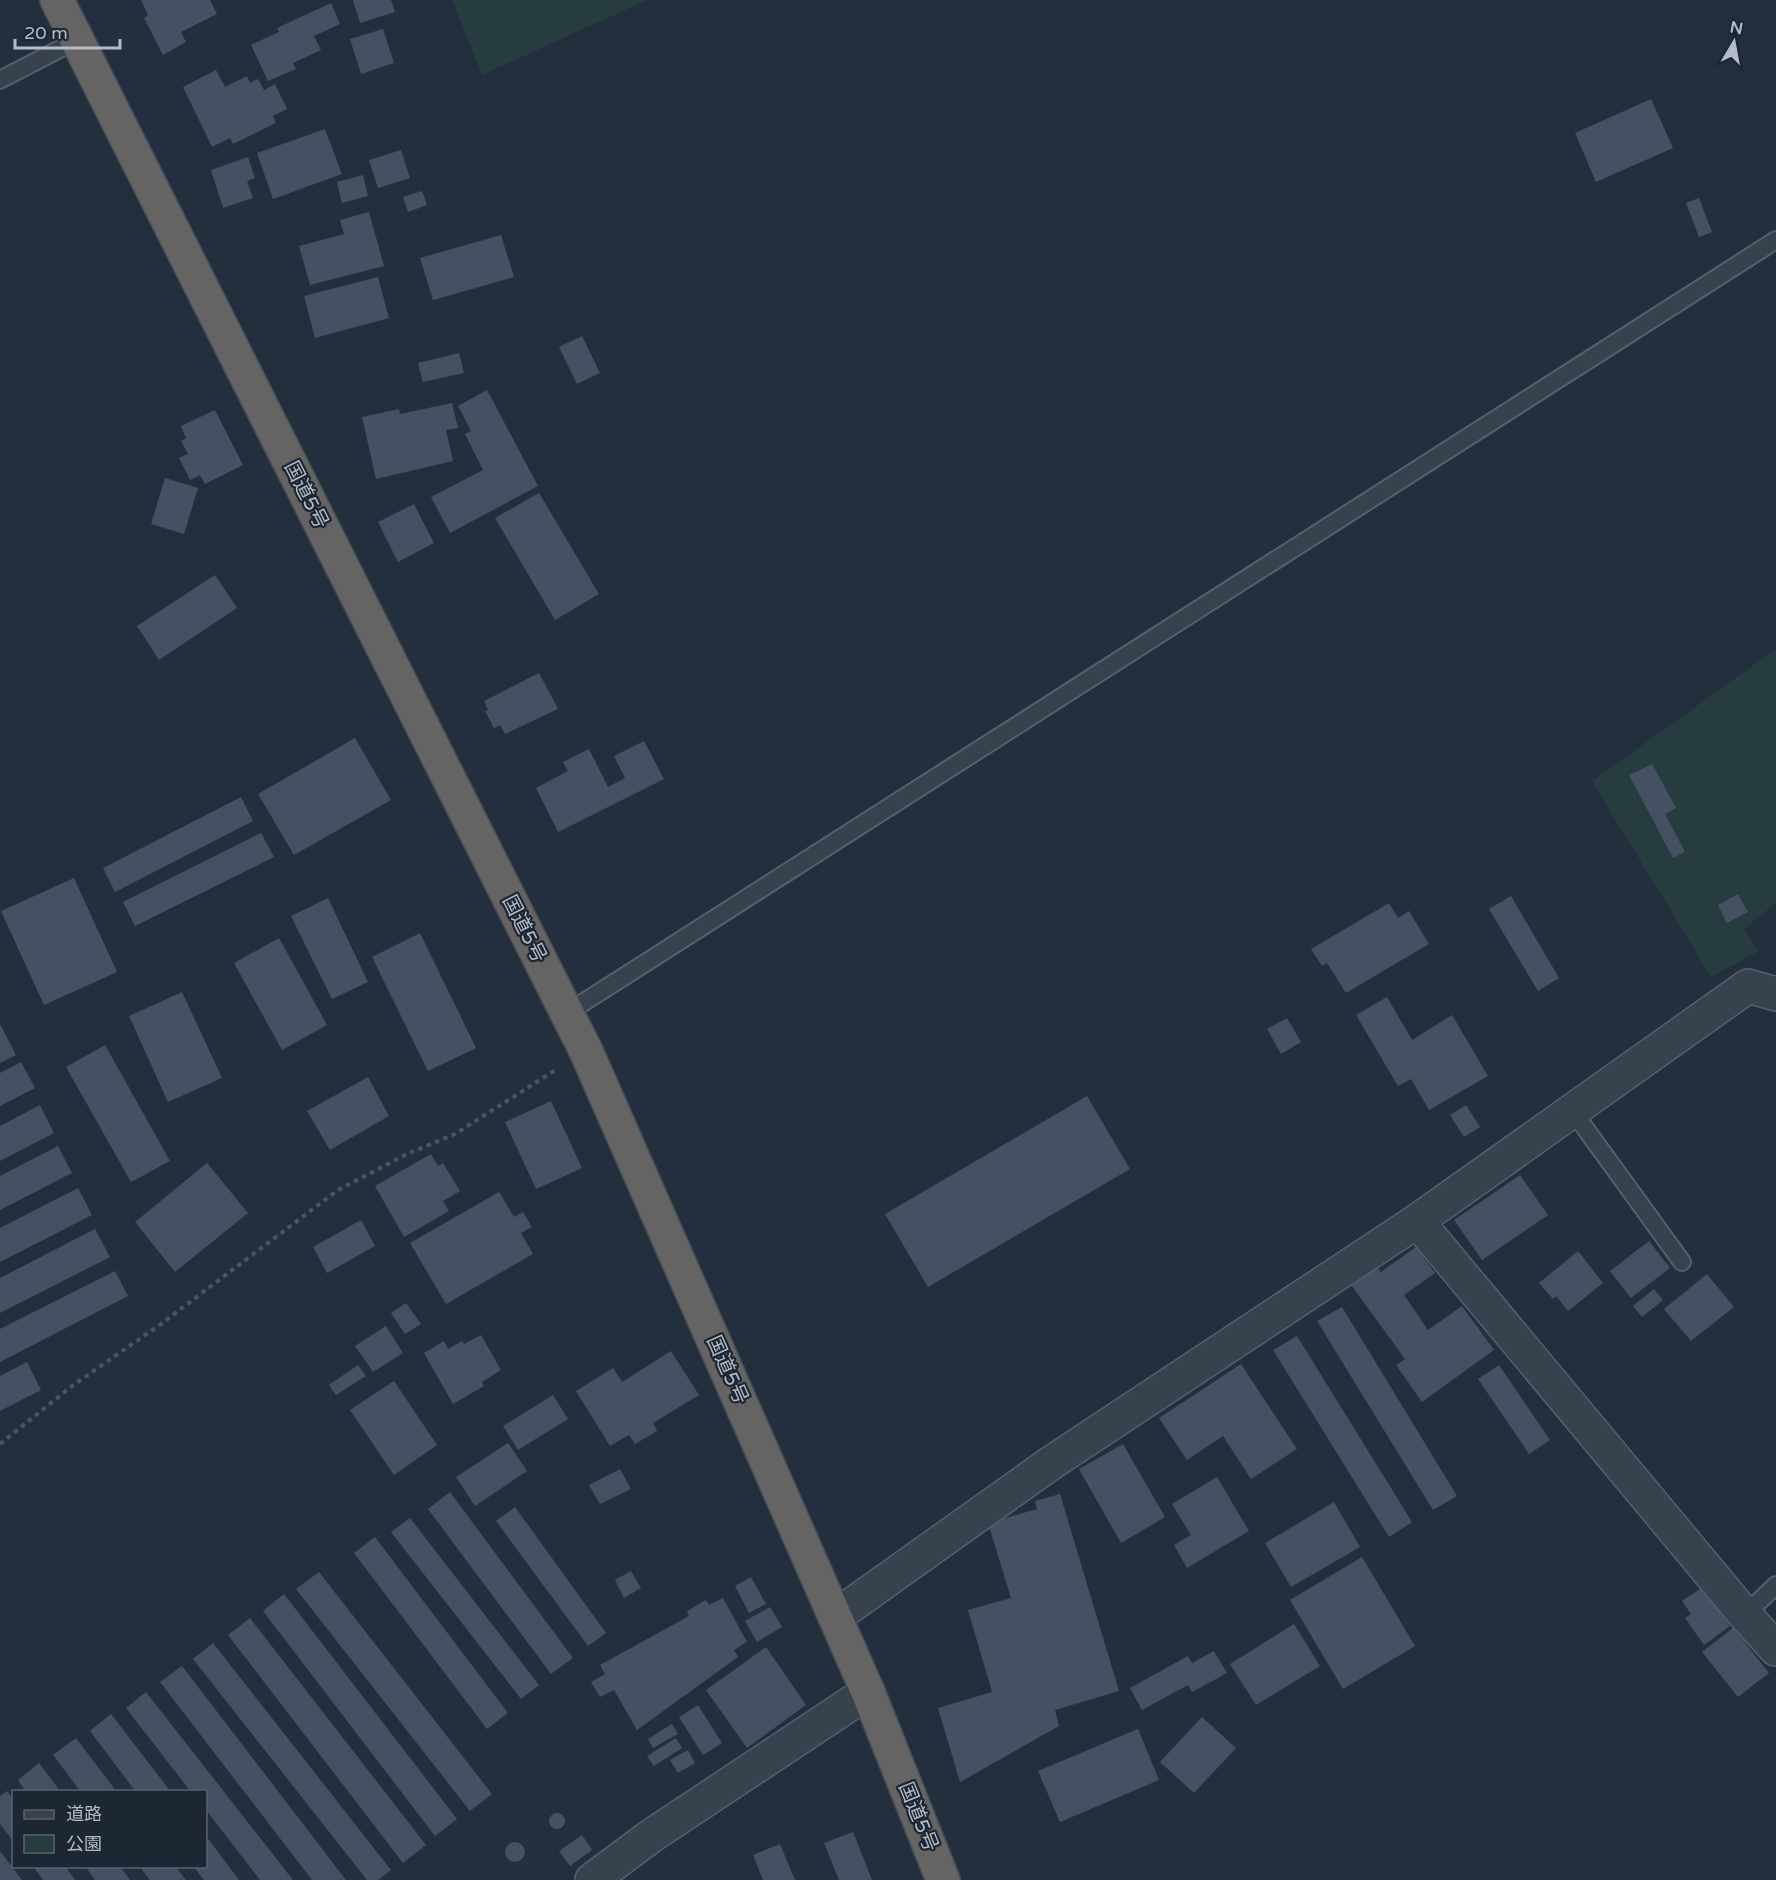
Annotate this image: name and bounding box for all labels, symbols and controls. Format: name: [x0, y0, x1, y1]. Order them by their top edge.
scale bar: [15, 12, 120, 50]
north arrow: [1704, 12, 1764, 72]
text: N: [1728, 17, 1744, 39]
text: 20 m: [24, 22, 68, 44]
street label: 国道5号: [279, 457, 333, 533]
street label: 国道5号: [497, 891, 551, 967]
street label: 国道5号: [701, 1332, 753, 1408]
street label: 国道5号: [893, 1779, 943, 1855]
legend: [12, 1790, 207, 1868]
text: 道路: [66, 1803, 102, 1825]
text: 公園: [66, 1833, 102, 1855]

